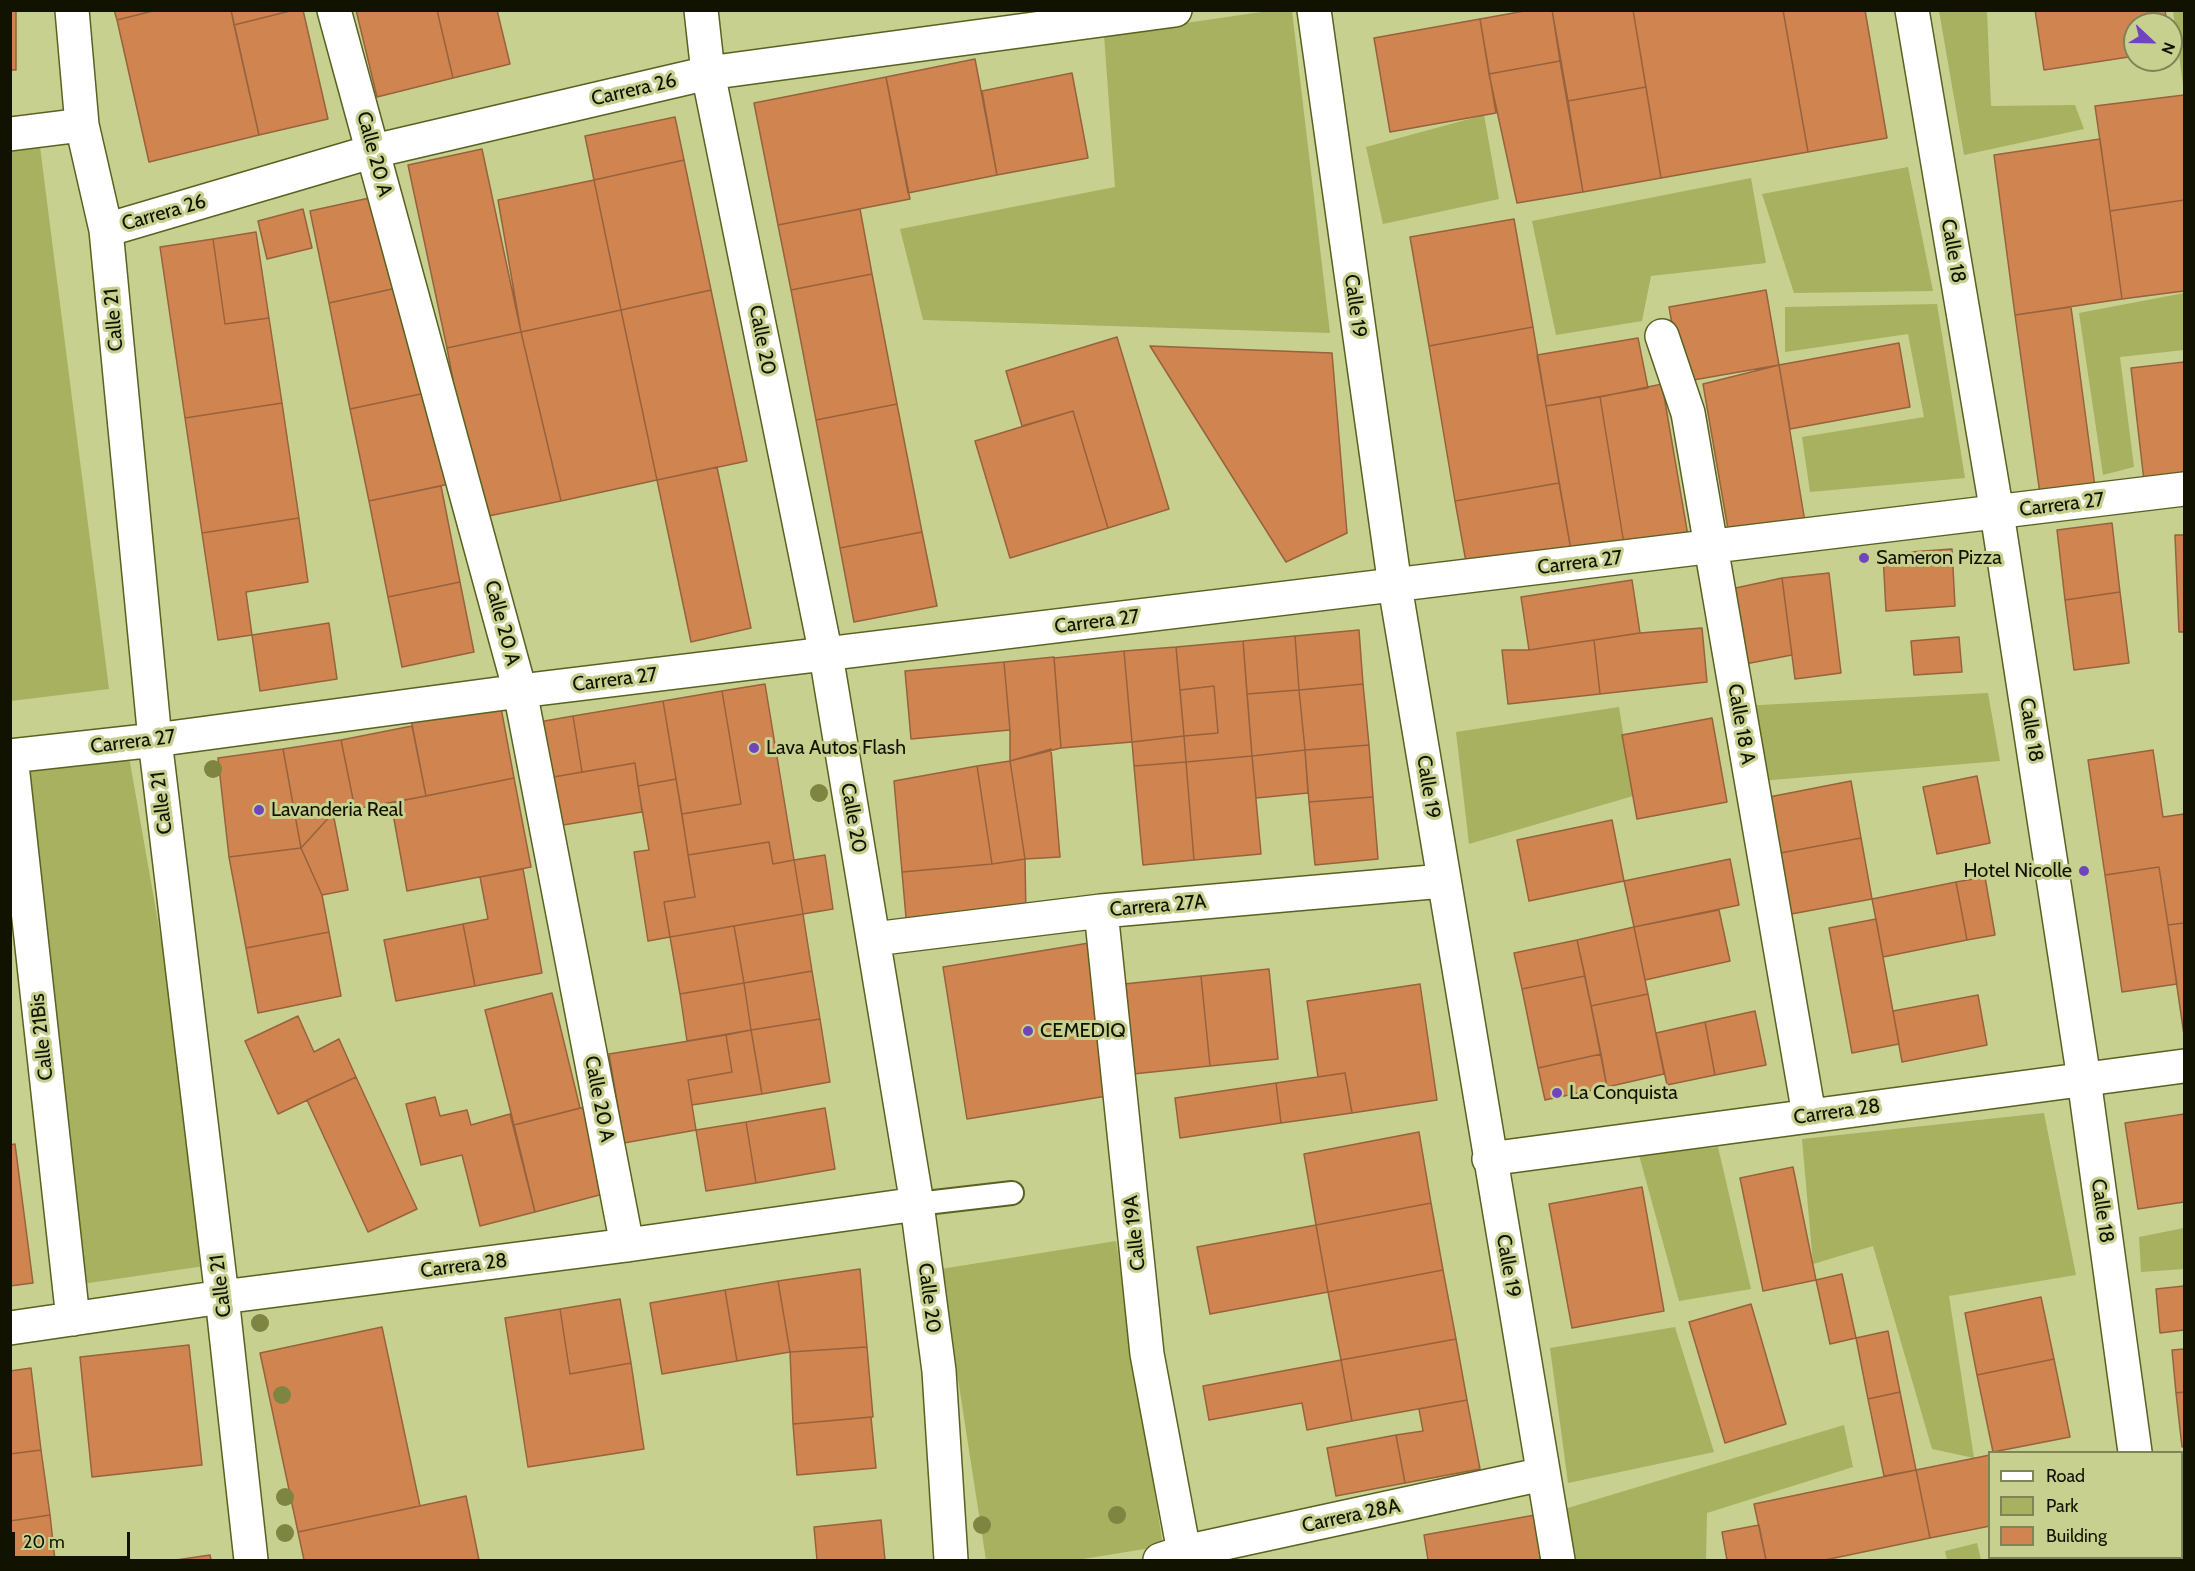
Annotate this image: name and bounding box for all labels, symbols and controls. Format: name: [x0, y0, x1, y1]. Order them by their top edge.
north arrow: [2123, 12, 2183, 72]
text: N: [2157, 39, 2179, 57]
street label: Carrera 26: [589, 69, 679, 111]
street label: Calle 20 A: [351, 109, 397, 199]
street label: Carrera 26: [119, 190, 209, 236]
street label: Calle 18: [1936, 217, 1970, 285]
street label: Calle 19: [1339, 273, 1371, 339]
street label: Calle 21: [99, 288, 129, 352]
street label: Calle 20: [744, 303, 780, 377]
street label: Carrera 27: [2018, 488, 2106, 522]
street label: Carrera 27: [1536, 546, 1624, 580]
place label: Sameron Pizza: [1876, 546, 2002, 570]
marker: Sameron Pizza: [1857, 551, 1871, 565]
street label: Calle 20 A: [479, 578, 525, 668]
street label: Carrera 27: [1053, 605, 1141, 639]
street label: Carrera 27: [571, 663, 659, 697]
street label: Calle 18 A: [1722, 682, 1760, 766]
street label: Calle 18: [2014, 696, 2048, 764]
street label: Carrera 27: [89, 725, 177, 759]
place label: Lava Autos Flash: [766, 736, 906, 760]
marker: Lava Autos Flash: [747, 741, 761, 755]
street label: Calle 19: [1411, 754, 1445, 820]
street label: Calle 21: [146, 770, 178, 836]
street label: Calle 20: [835, 781, 871, 855]
place label: Lavanderia Real: [271, 798, 403, 822]
marker: Lavanderia Real: [252, 803, 266, 817]
place label: Hotel Nicolle: [1964, 859, 2072, 883]
marker: Hotel Nicolle: [2077, 864, 2091, 878]
street label: Carrera 27A: [1109, 890, 1207, 922]
street label: Calle 21Bis: [26, 992, 58, 1082]
place label: CEMEDIQ: [1040, 1019, 1126, 1043]
marker: CEMEDIQ: [1021, 1024, 1035, 1038]
street label: Calle 20 A: [579, 1054, 619, 1144]
place label: La Conquista: [1569, 1081, 1678, 1105]
marker: La Conquista: [1550, 1086, 1564, 1100]
street label: Carrera 28: [1792, 1094, 1882, 1130]
street label: Calle 18: [2086, 1177, 2118, 1245]
street label: Calle 19A: [1119, 1194, 1151, 1272]
street label: Calle 19: [1491, 1232, 1525, 1300]
street label: Carrera 28: [419, 1249, 509, 1283]
street label: Calle 21: [205, 1253, 237, 1319]
street label: Calle 20: [913, 1262, 945, 1334]
legend: [1988, 1451, 2183, 1559]
text: Road: [2046, 1465, 2085, 1487]
street label: Carrera 28A: [1300, 1494, 1402, 1538]
text: Park: [2046, 1495, 2078, 1517]
scale bar: [15, 1520, 134, 1558]
text: Building: [2046, 1525, 2107, 1547]
text: 20 m: [23, 1531, 65, 1553]

